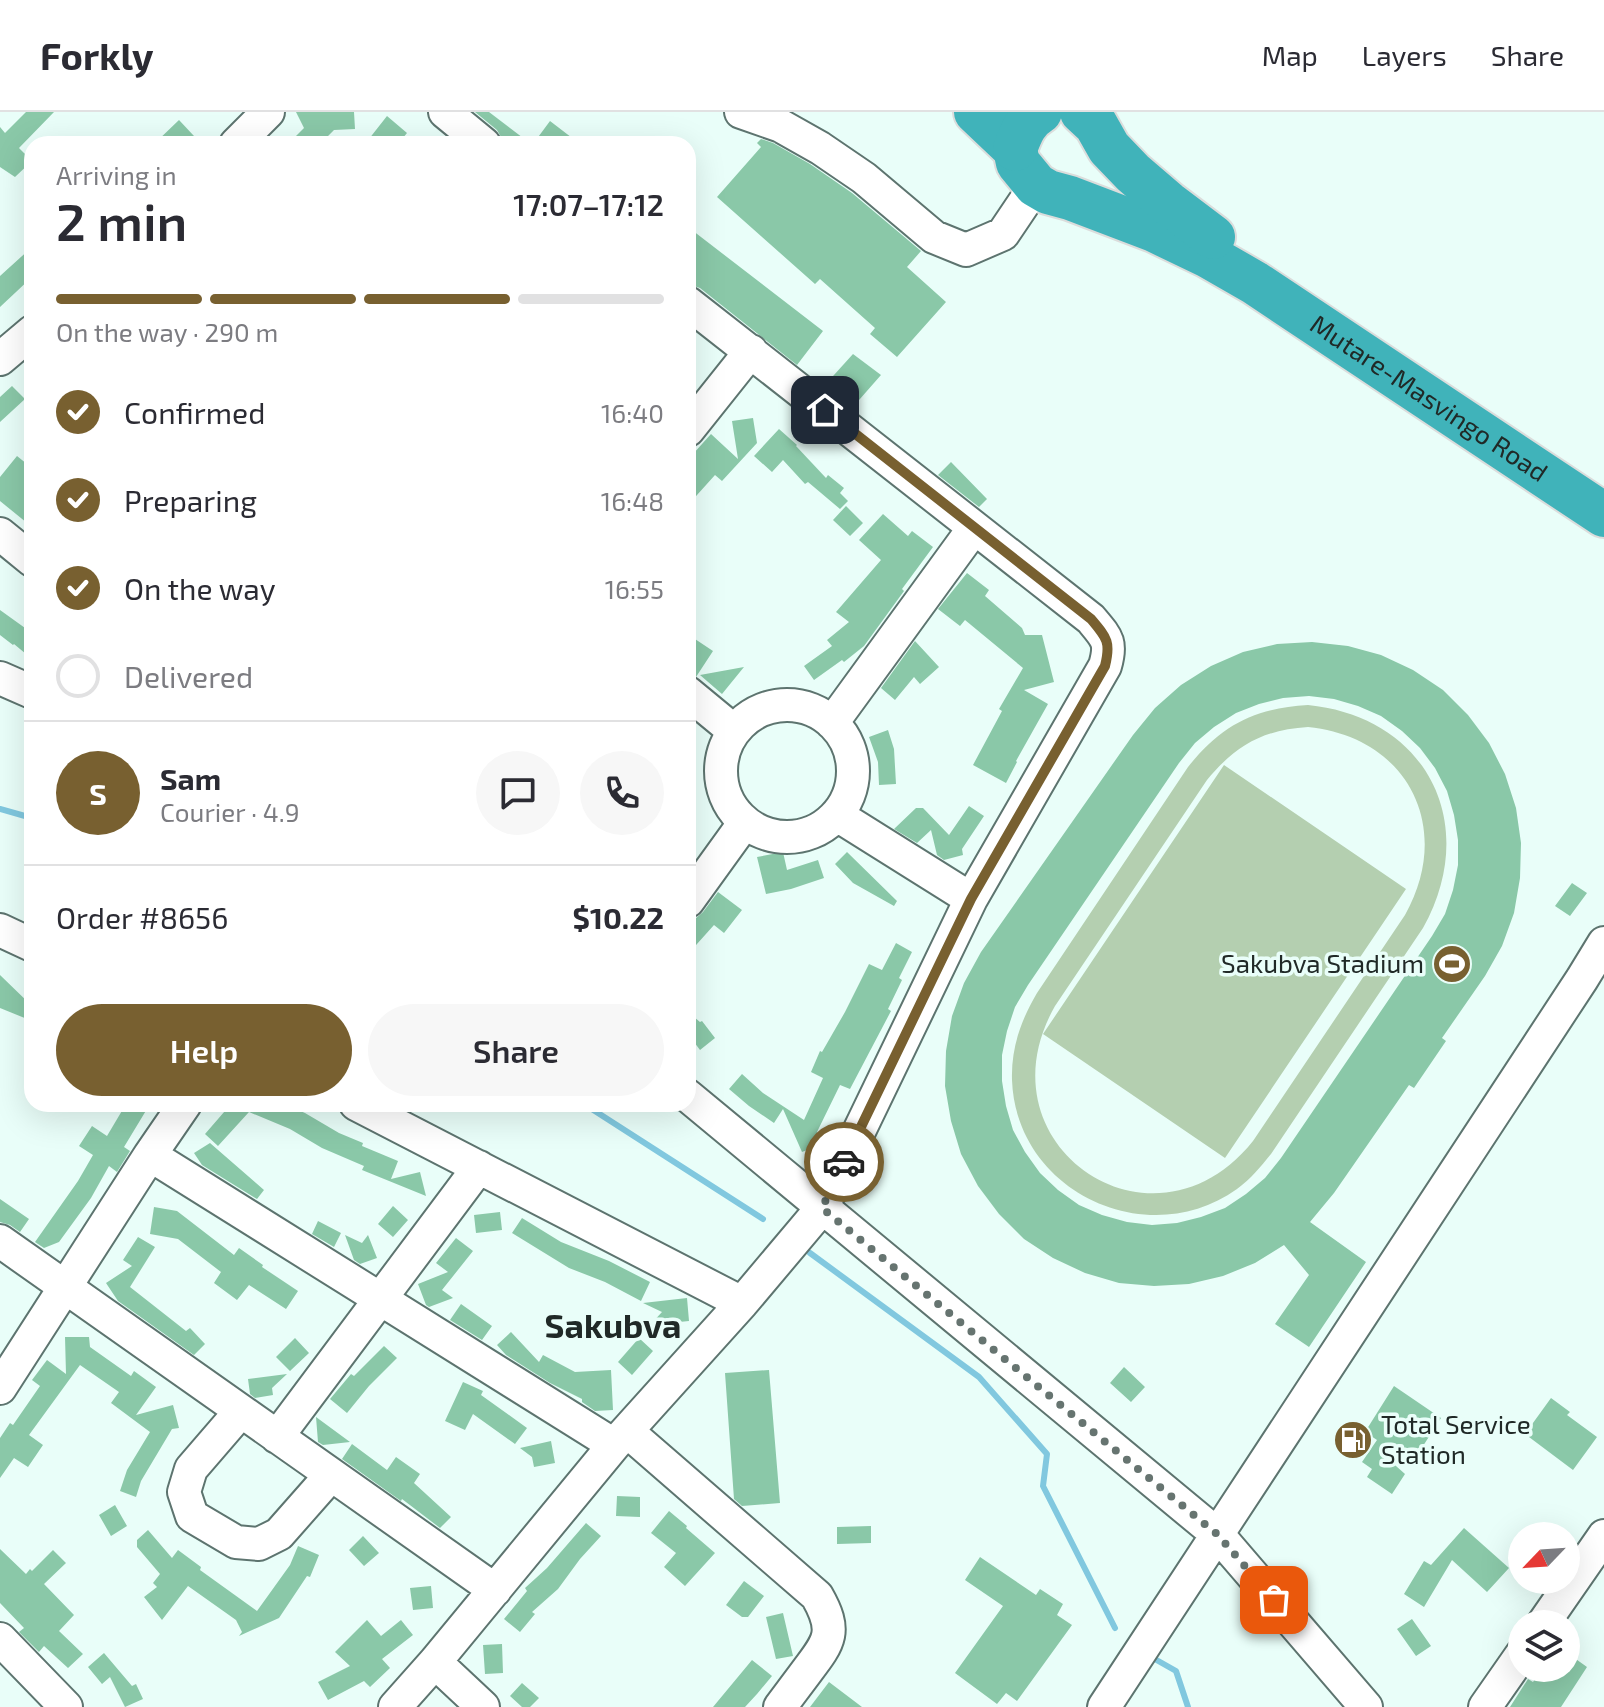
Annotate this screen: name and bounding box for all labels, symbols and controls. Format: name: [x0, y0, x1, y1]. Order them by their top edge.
text: Forkly: [40, 32, 153, 78]
text: Map: [1262, 38, 1318, 72]
text: Layers: [1362, 38, 1447, 72]
text: Share: [1491, 38, 1564, 72]
text: Arriving in: [56, 159, 177, 190]
text: 17:07–17:12: [513, 186, 664, 222]
text: 2 min: [56, 189, 187, 251]
street label: Mutare-Masvingo Road: [1305, 307, 1554, 487]
text: On the way · 290 m: [56, 316, 278, 347]
pin: [791, 376, 859, 444]
icon: home: [803, 388, 847, 432]
icon: check: [56, 390, 100, 434]
text: Confirmed: [124, 394, 265, 430]
text: 16:40: [601, 397, 664, 428]
icon: check: [56, 478, 100, 522]
text: Preparing: [124, 482, 257, 518]
text: 16:48: [601, 485, 664, 516]
icon: check: [56, 566, 100, 610]
text: On the way: [124, 570, 276, 606]
text: 16:55: [605, 573, 664, 604]
text: Delivered: [124, 658, 253, 694]
button: chat: [476, 751, 560, 835]
button: phone: [580, 751, 664, 835]
text: Sam: [160, 760, 221, 796]
text: S: [89, 775, 107, 811]
text: Courier · 4.9: [160, 796, 300, 827]
text: Order #8656: [56, 899, 228, 935]
text: $10.22: [573, 899, 664, 935]
sports icon: Sakubva Stadium: [1431, 943, 1473, 985]
place label: Sakubva Stadium: [1221, 947, 1424, 978]
button: Help: [56, 1004, 352, 1096]
button: Share: [368, 1004, 664, 1096]
courier: [804, 1122, 884, 1202]
icon: car: [822, 1140, 866, 1184]
district label: Sakubva: [545, 1304, 681, 1345]
place label: Total Service Station: [1381, 1408, 1531, 1469]
fuel station icon: Total Service Station: [1332, 1419, 1374, 1461]
north arrow: [1508, 1522, 1580, 1594]
map controls: [1508, 1522, 1580, 1682]
pin: [1240, 1566, 1308, 1634]
icon: bag: [1252, 1578, 1296, 1622]
button: layers: [1508, 1610, 1580, 1682]

